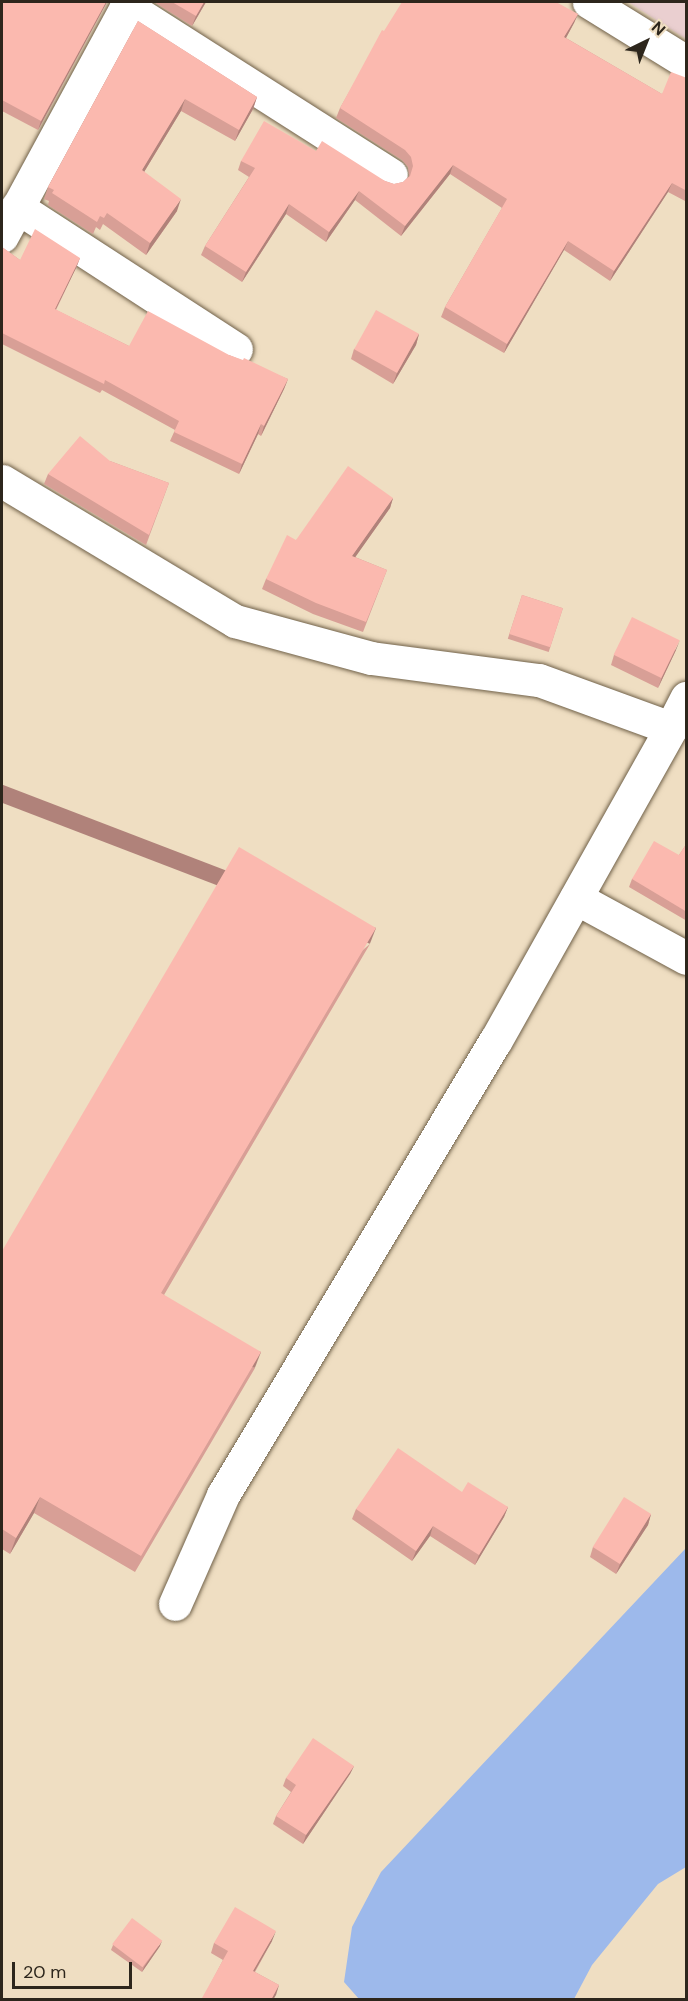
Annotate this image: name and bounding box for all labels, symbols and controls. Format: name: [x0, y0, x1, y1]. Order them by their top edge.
north arrow: [616, 12, 676, 72]
text: N: [647, 17, 670, 40]
scale bar: [15, 1950, 135, 1988]
text: 20 m: [23, 1960, 66, 1984]

